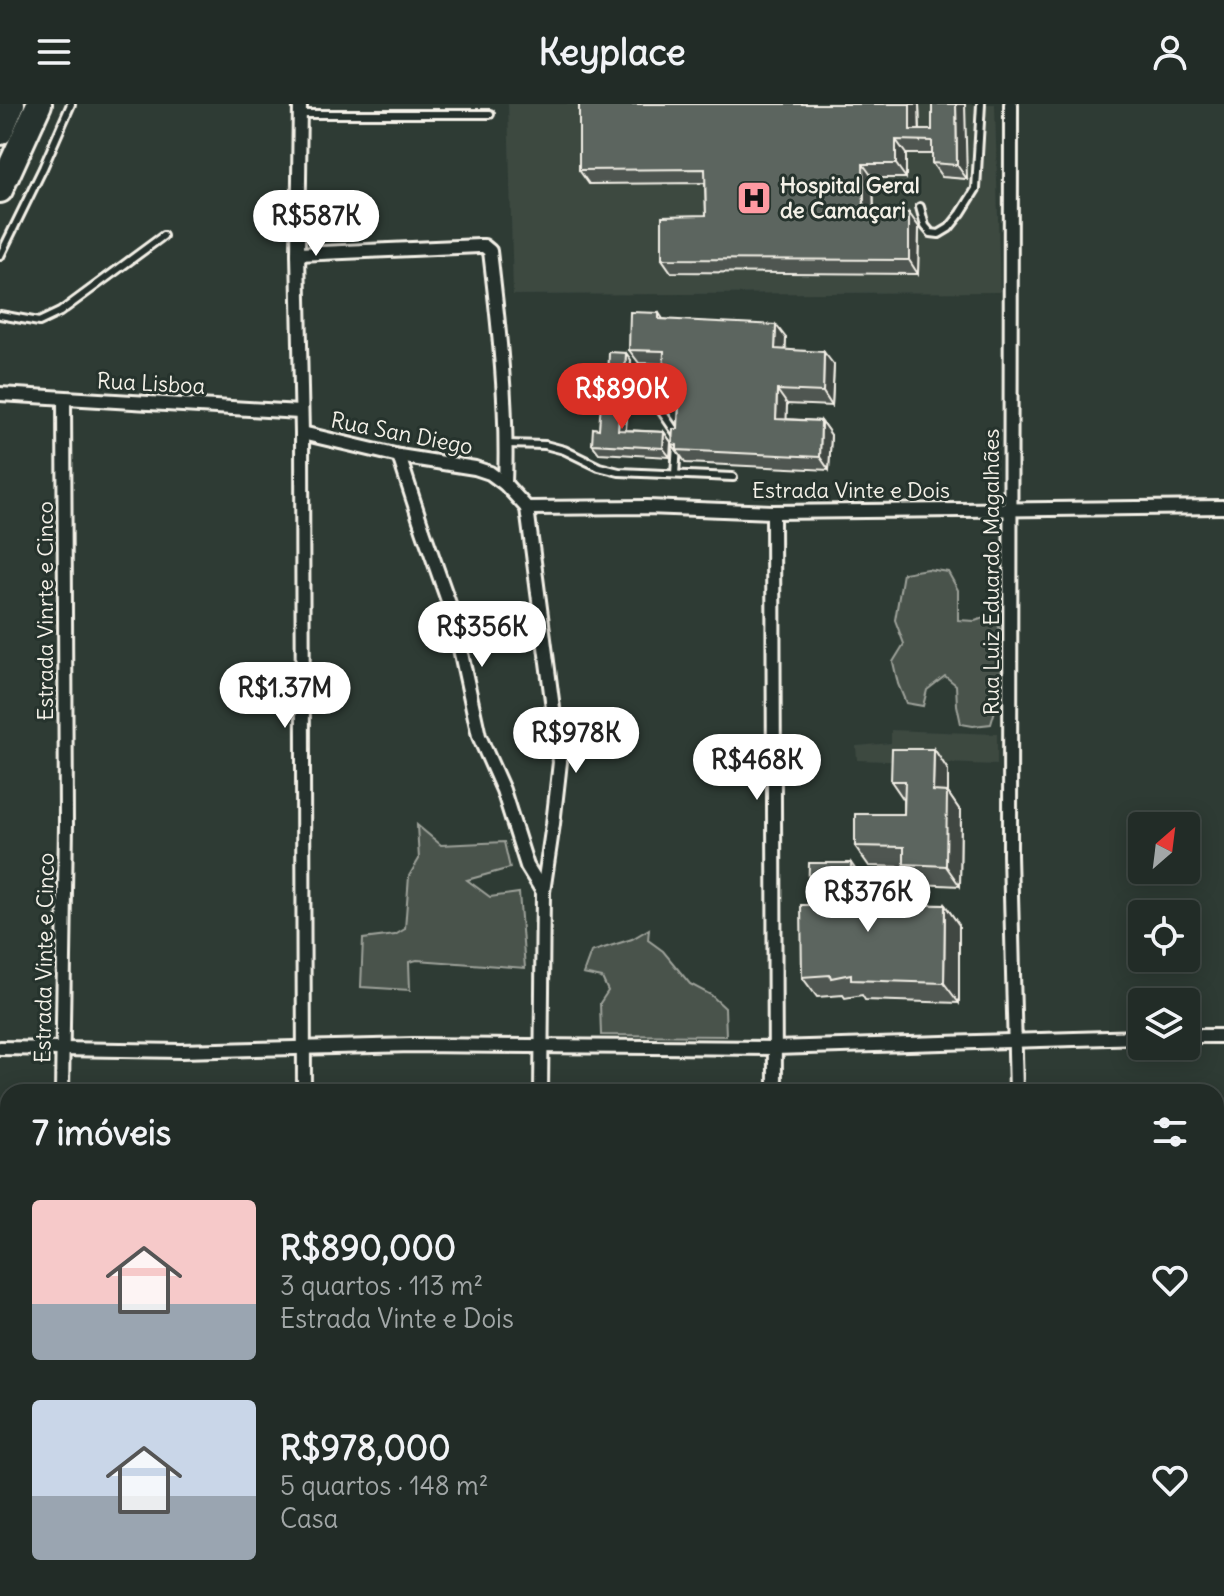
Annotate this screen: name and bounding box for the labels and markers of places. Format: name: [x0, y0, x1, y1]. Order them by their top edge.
place label: Hospital Geral de Camaçari: [780, 171, 920, 224]
hospital icon: Hospital Geral de Camaçari: [735, 179, 773, 217]
pin: R$587K: [251, 190, 381, 258]
pin: R$890K: [557, 363, 687, 431]
pin: R$356K: [417, 601, 547, 669]
pin: R$1.37M: [211, 662, 359, 730]
pin: R$978K: [511, 707, 641, 775]
pin: R$468K: [692, 734, 822, 802]
pin: R$376K: [803, 866, 933, 934]

